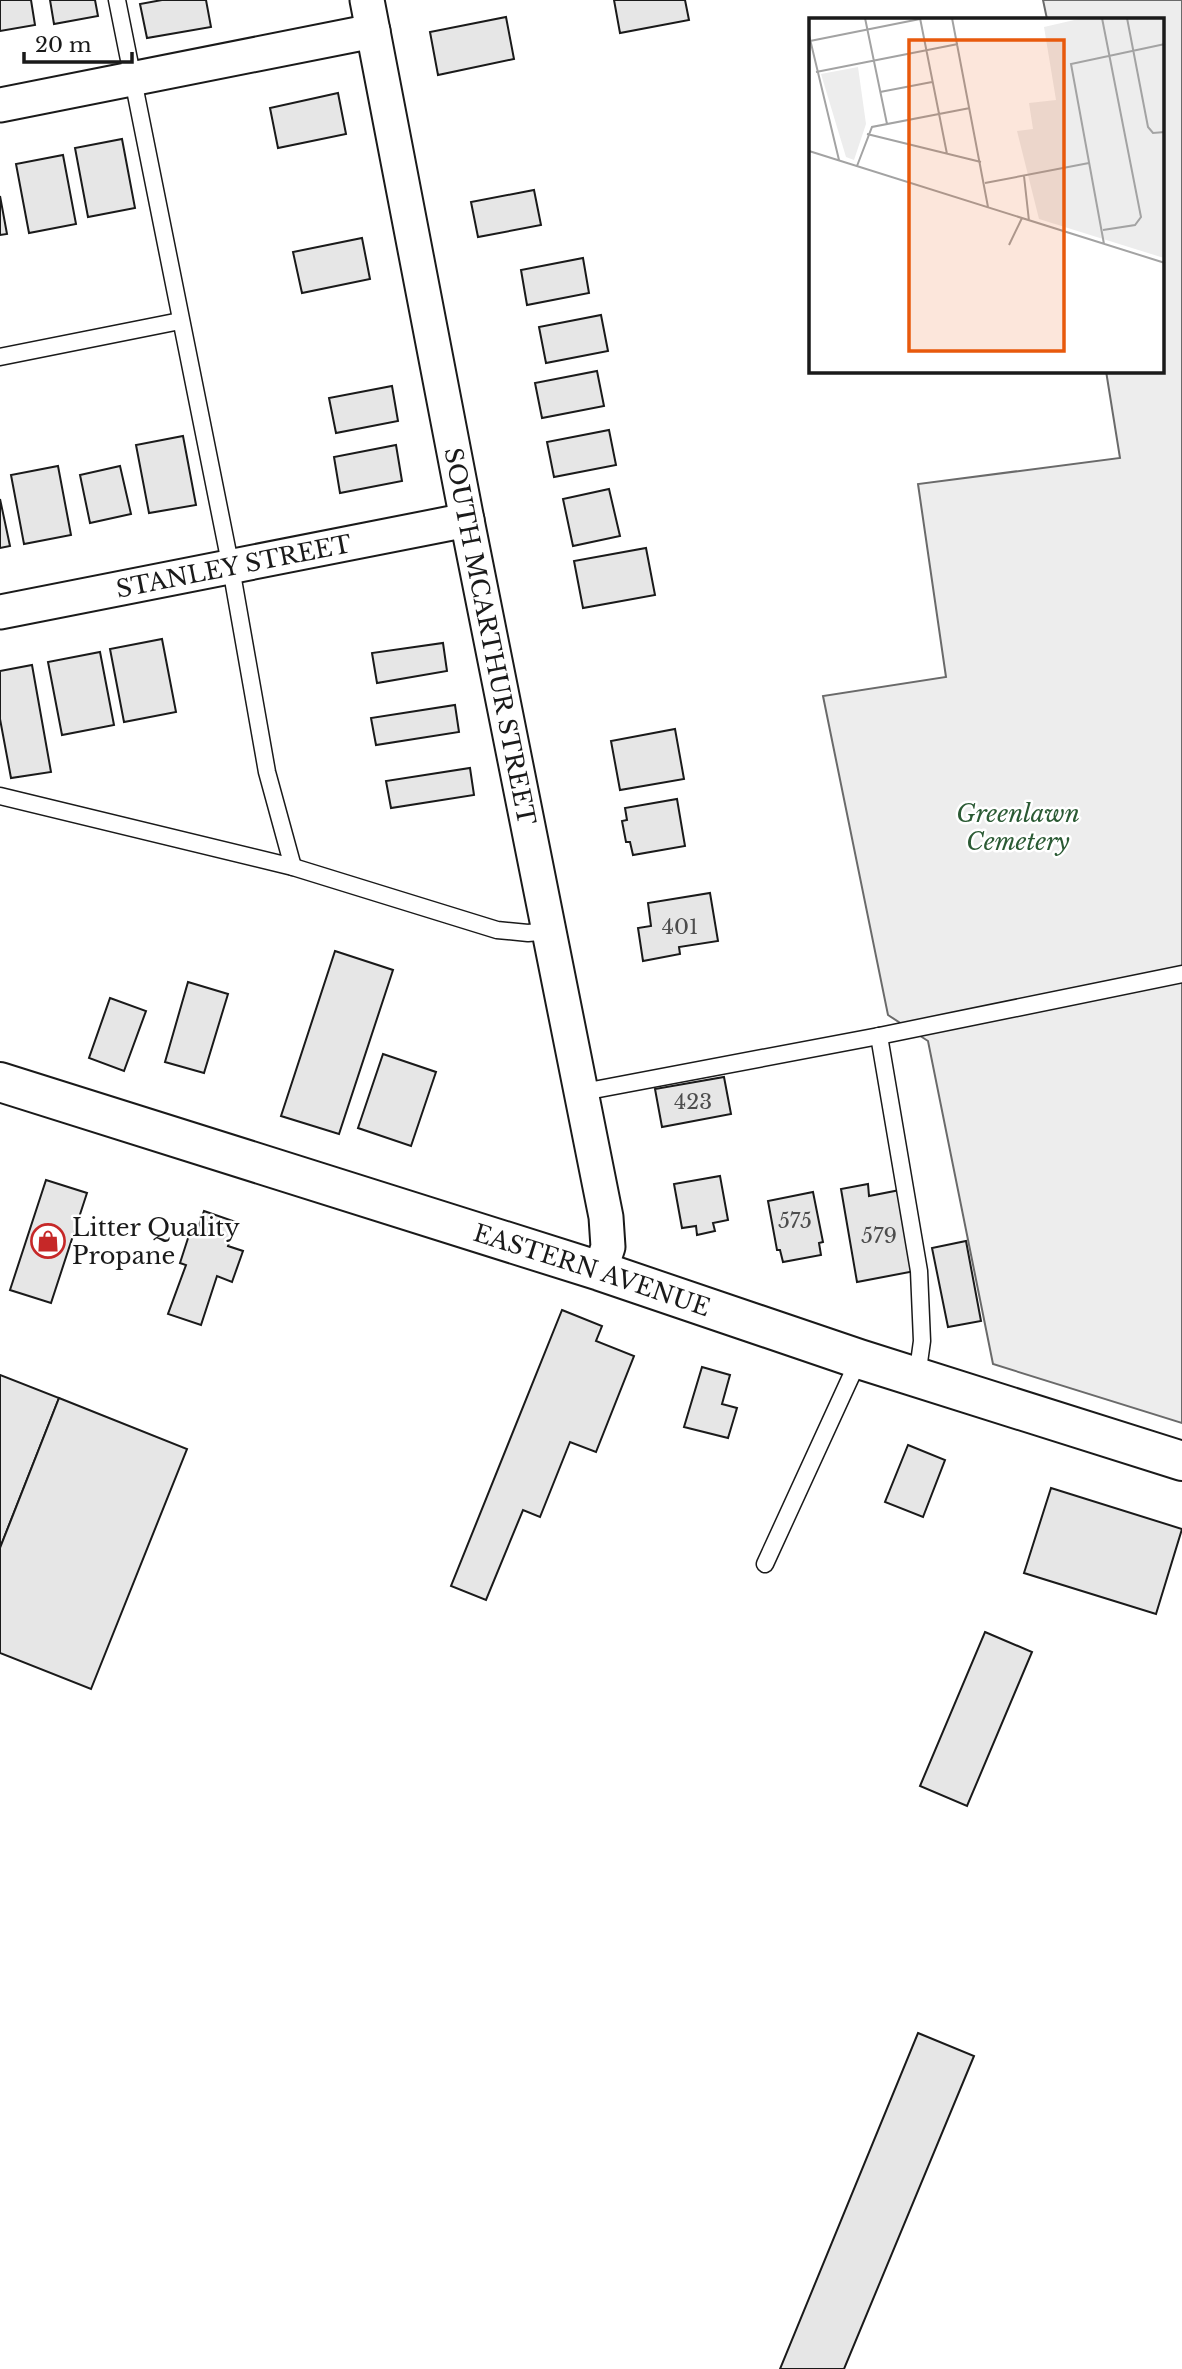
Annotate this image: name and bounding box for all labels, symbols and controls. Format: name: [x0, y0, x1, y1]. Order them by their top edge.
inset map: [809, 18, 1164, 373]
scale bar: [24, 21, 133, 65]
text: 20 m: [35, 32, 92, 58]
street label: SOUTH MCARTHUR STREET: [439, 445, 542, 827]
street label: STANLEY STREET: [113, 529, 354, 603]
park label: Greenlawn Cemetery: [956, 799, 1080, 856]
house number: 401: [662, 914, 698, 940]
house number: 423: [674, 1089, 712, 1115]
house number: 575: [778, 1208, 812, 1234]
place label: Litter Quality Propane: [72, 1213, 240, 1270]
street label: EASTERN AVENUE: [470, 1218, 714, 1322]
shop icon: Litter Quality Propane: [29, 1222, 67, 1260]
house number: 579: [861, 1223, 897, 1249]

